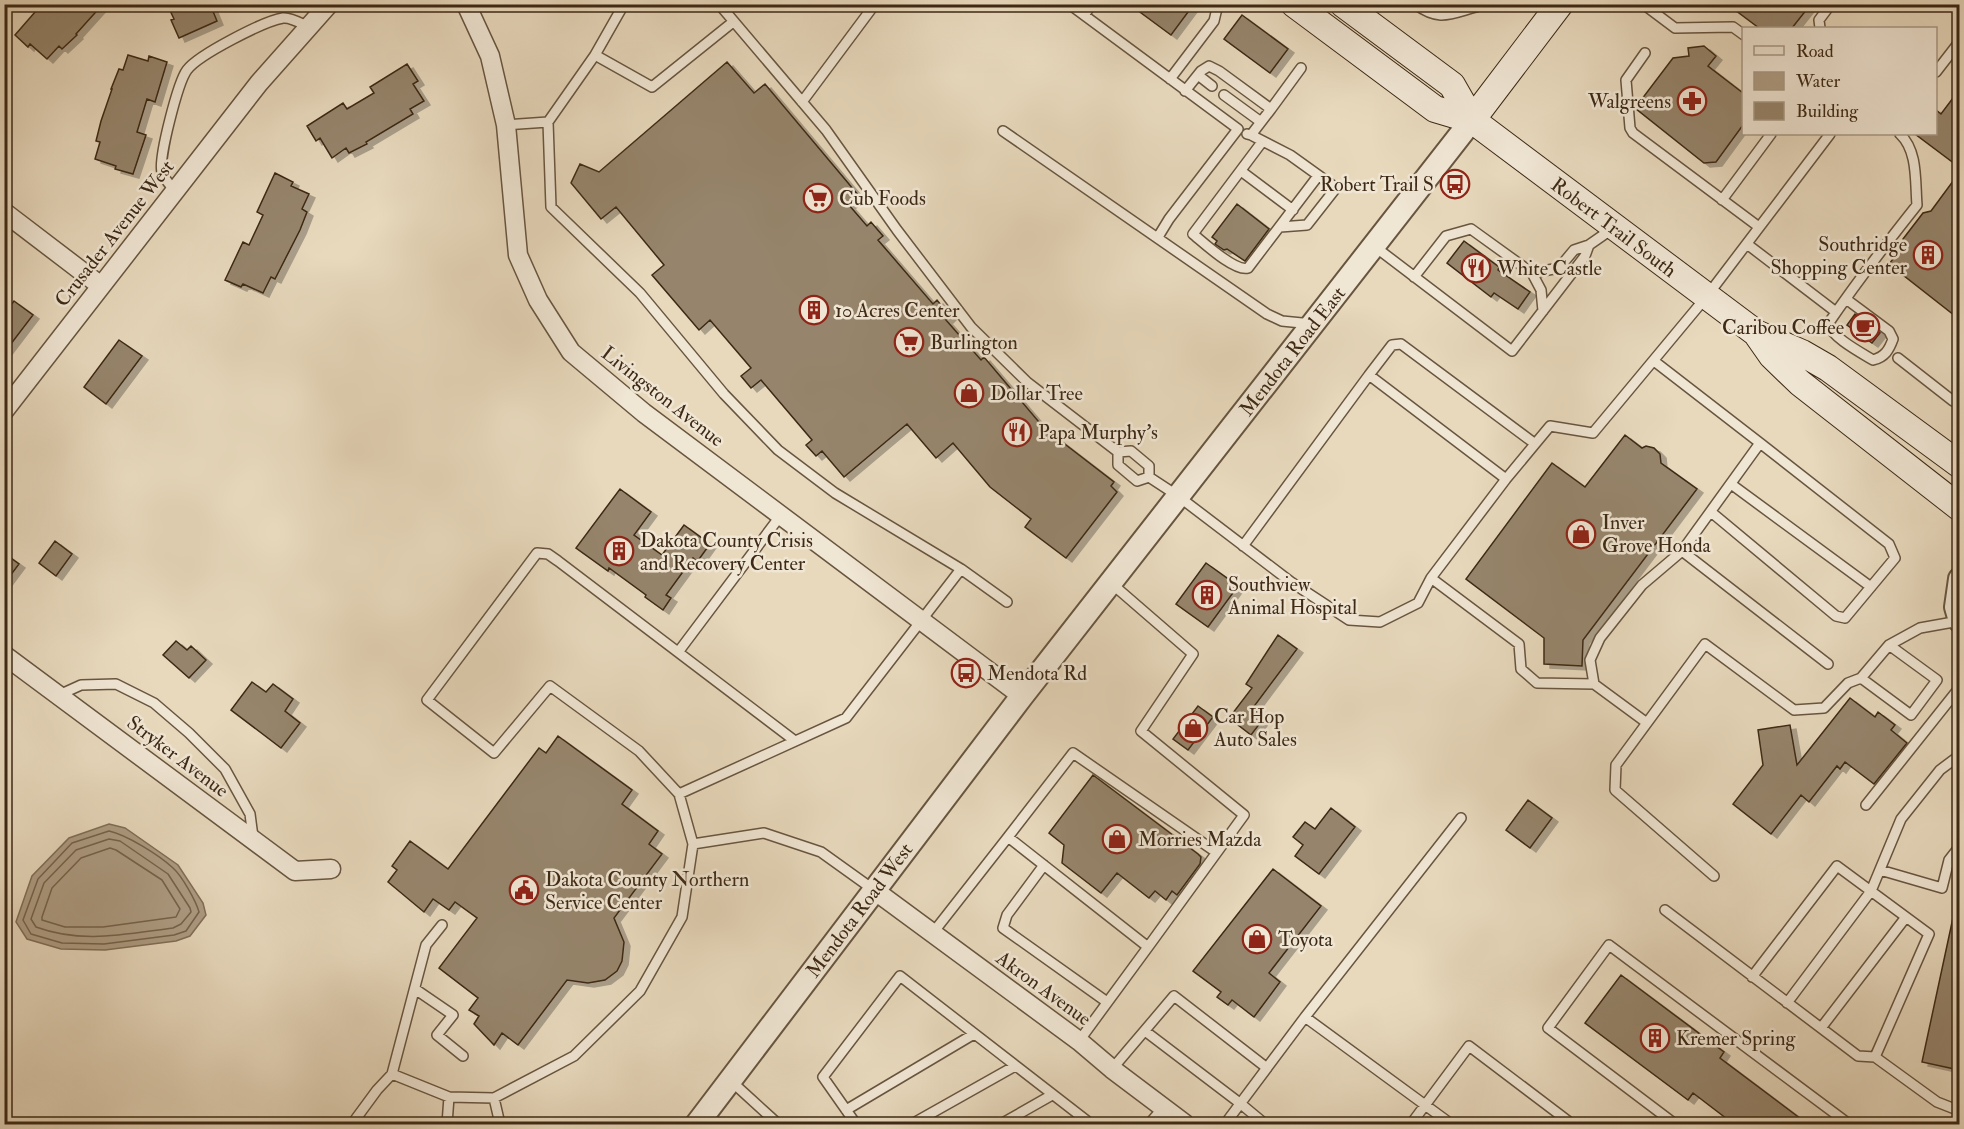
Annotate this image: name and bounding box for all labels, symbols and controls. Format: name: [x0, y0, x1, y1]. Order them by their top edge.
legend: [1742, 27, 1937, 135]
text: Road: [1796, 40, 1834, 63]
text: Water: [1795, 70, 1840, 93]
pharmacy icon: Walgreens: [1676, 85, 1708, 117]
place label: Walgreens: [1587, 89, 1671, 114]
text: Building: [1796, 100, 1859, 123]
street label: Crusader Avenue West: [49, 154, 180, 312]
bus stop icon: Robert Trail S: [1439, 168, 1471, 200]
place label: Robert Trail S: [1320, 172, 1434, 197]
street label: Robert Trail South: [1546, 172, 1682, 283]
supermarket icon: Cub Foods: [802, 182, 834, 214]
place label: Cub Foods: [839, 186, 926, 211]
place label: Southridge Shopping Center: [1770, 232, 1908, 281]
building icon: Southridge Shopping Center: [1912, 239, 1944, 271]
restaurant icon: White Castle: [1460, 252, 1492, 284]
place label: White Castle: [1496, 256, 1602, 281]
street label: Mendota Road East: [1234, 281, 1351, 421]
building icon: 10 Acres Center: [798, 294, 830, 326]
place label: 10 Acres Center: [835, 298, 960, 323]
cafe icon: Caribou Coffee: [1849, 311, 1881, 343]
place label: Caribou Coffee: [1722, 315, 1844, 340]
supermarket icon: Burlington: [893, 326, 925, 358]
place label: Burlington: [930, 330, 1018, 355]
street label: Livingston Avenue: [596, 341, 729, 452]
shop icon: Dollar Tree: [953, 377, 985, 409]
place label: Dollar Tree: [990, 381, 1083, 406]
restaurant icon: Papa Murphy's: [1001, 416, 1033, 448]
place label: Papa Murphy's: [1038, 420, 1158, 446]
place label: Inver Grove Honda: [1602, 510, 1712, 558]
shop icon: Inver Grove Honda: [1565, 518, 1597, 550]
place label: Dakota County Crisis and Recovery Center: [640, 528, 813, 576]
building icon: Dakota County Crisis and Recovery Center: [603, 535, 635, 567]
place label: Southview Animal Hospital: [1227, 572, 1357, 621]
building icon: Southview Animal Hospital: [1191, 579, 1223, 611]
bus stop icon: Mendota Rd: [950, 657, 982, 689]
place label: Mendota Rd: [987, 661, 1087, 686]
place label: Car Hop Auto Sales: [1213, 704, 1297, 752]
street label: Stryker Avenue: [122, 710, 234, 803]
shop icon: Car Hop Auto Sales: [1177, 712, 1209, 744]
shop icon: Morries Mazda: [1101, 823, 1133, 855]
place label: Morries Mazda: [1138, 827, 1262, 852]
street label: Mendota Road West: [801, 838, 919, 983]
place label: Dakota County Northern Service Center: [545, 867, 749, 915]
public building icon: Dakota County Northern Service Center: [508, 874, 540, 906]
shop icon: Toyota: [1241, 923, 1273, 955]
place label: Toyota: [1278, 927, 1334, 952]
street label: Akron Avenue: [990, 945, 1096, 1031]
building icon: Kremer Spring: [1639, 1022, 1671, 1054]
place label: Kremer Spring: [1676, 1026, 1796, 1052]

